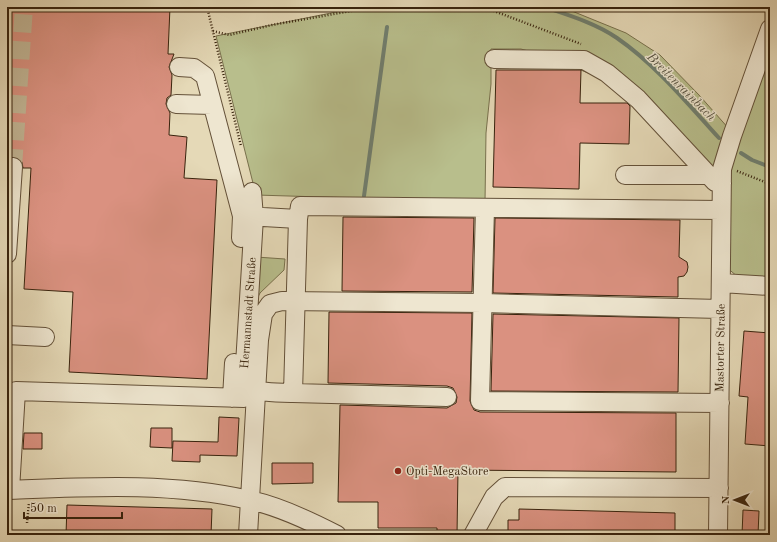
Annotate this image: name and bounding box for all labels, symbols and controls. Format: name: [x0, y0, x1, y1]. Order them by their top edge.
water label: Breitenrainbach: [644, 50, 718, 124]
street label: Hermannstadt Straße: [239, 256, 259, 369]
street label: Mastorter Straße: [714, 303, 728, 392]
marker: Opti-MegaStore: [393, 466, 403, 476]
place label: Opti-MegaStore: [406, 466, 489, 478]
north arrow: [715, 480, 755, 520]
scale bar: [24, 494, 122, 520]
text: N: [721, 495, 732, 504]
text: 50 m: [30, 502, 57, 515]

